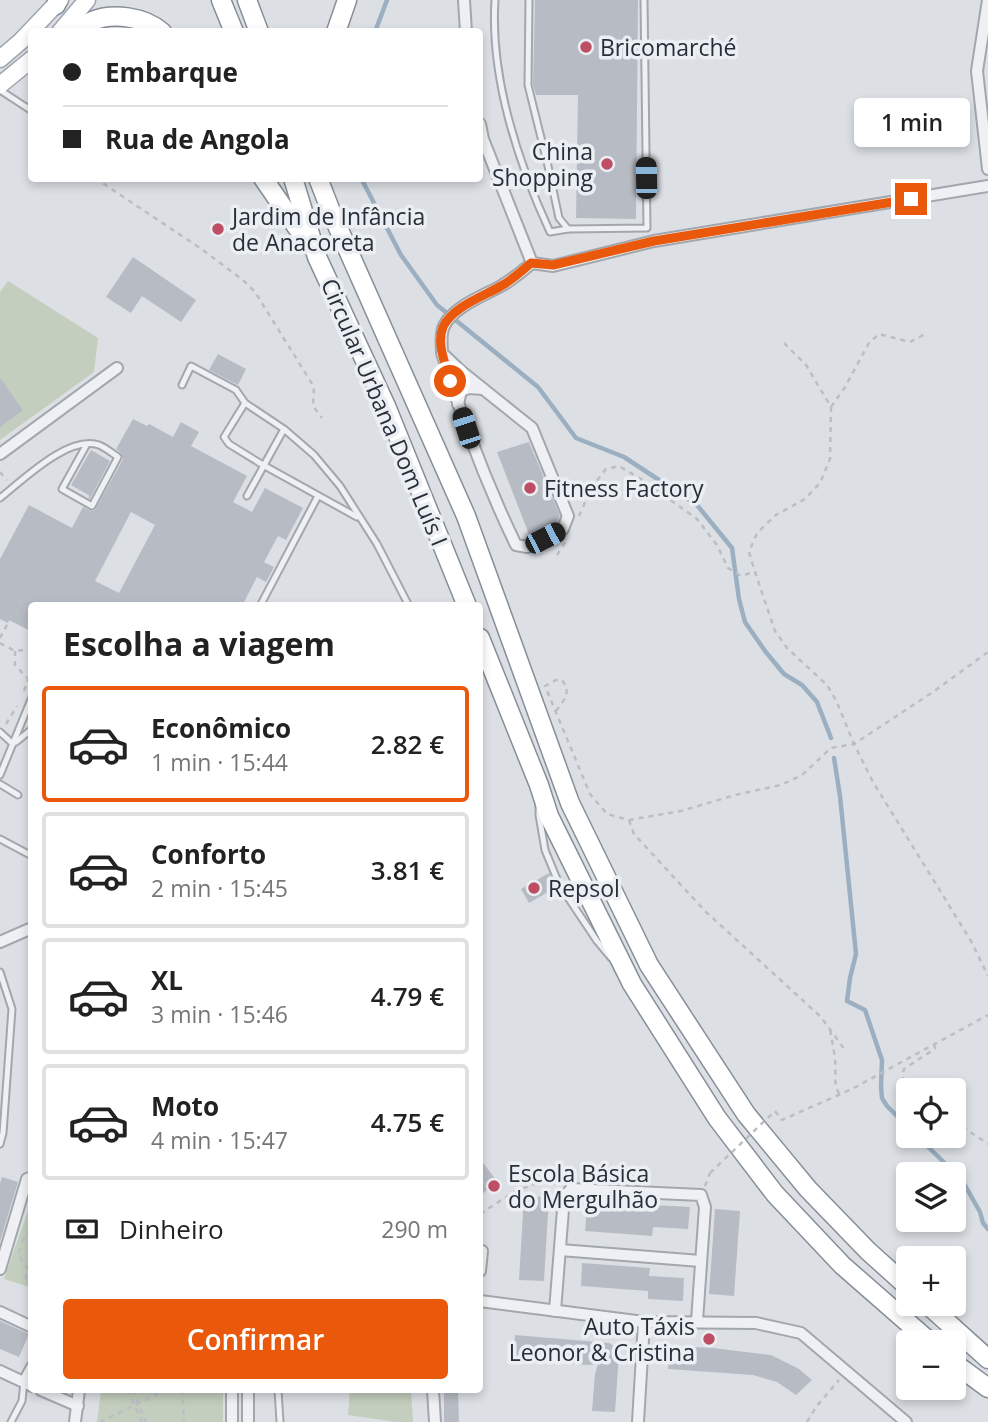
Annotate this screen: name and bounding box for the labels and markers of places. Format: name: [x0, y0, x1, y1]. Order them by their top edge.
place label: Bricomarché: [600, 31, 736, 63]
marker: Bricomarché: [578, 39, 594, 55]
place label: China Shopping: [492, 135, 593, 193]
marker: China Shopping: [599, 156, 615, 172]
place label: Jardim de Infância de Anacoreta: [230, 200, 425, 258]
marker: Jardim de Infância de Anacoreta: [210, 221, 226, 237]
place label: Fitness Factory: [544, 472, 704, 504]
marker: Fitness Factory: [522, 480, 538, 496]
place label: Repsol: [548, 872, 620, 904]
marker: Repsol: [526, 880, 542, 896]
place label: Escola Básica do Mergulhão: [508, 1157, 658, 1215]
marker: Escola Básica do Mergulhão: [486, 1178, 502, 1194]
place label: Auto Táxis Leonor & Cristina: [509, 1310, 695, 1368]
marker: Auto Táxis Leonor & Cristina: [701, 1331, 717, 1347]

